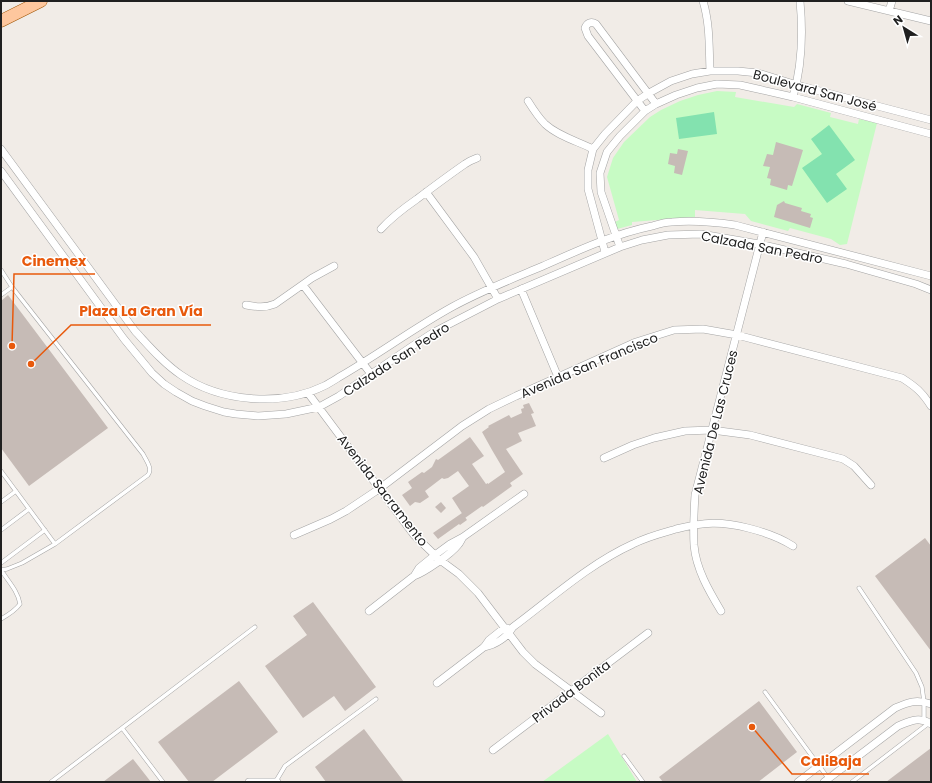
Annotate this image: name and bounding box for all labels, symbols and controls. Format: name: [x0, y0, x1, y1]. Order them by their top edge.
north arrow: [884, 8, 924, 48]
text: N: [890, 11, 906, 29]
street label: Boulevard San José: [751, 65, 879, 116]
street label: Calzada San Pedro: [699, 226, 824, 269]
callout: Cinemex: [14, 248, 95, 274]
text: Cinemex: [22, 251, 87, 271]
callout: Plaza La Gran Vía: [71, 299, 211, 325]
text: Plaza La Gran Vía: [79, 301, 203, 321]
street label: Calzada San Pedro: [339, 318, 453, 401]
street label: Avenida San Francisco: [518, 328, 661, 403]
street label: Avenida De Las Cruces: [688, 348, 743, 496]
street label: Avenida Sacramento: [333, 430, 432, 550]
street label: Privada Bonita: [528, 656, 615, 727]
callout: CaliBaja: [792, 748, 869, 774]
text: CaliBaja: [801, 751, 861, 771]

